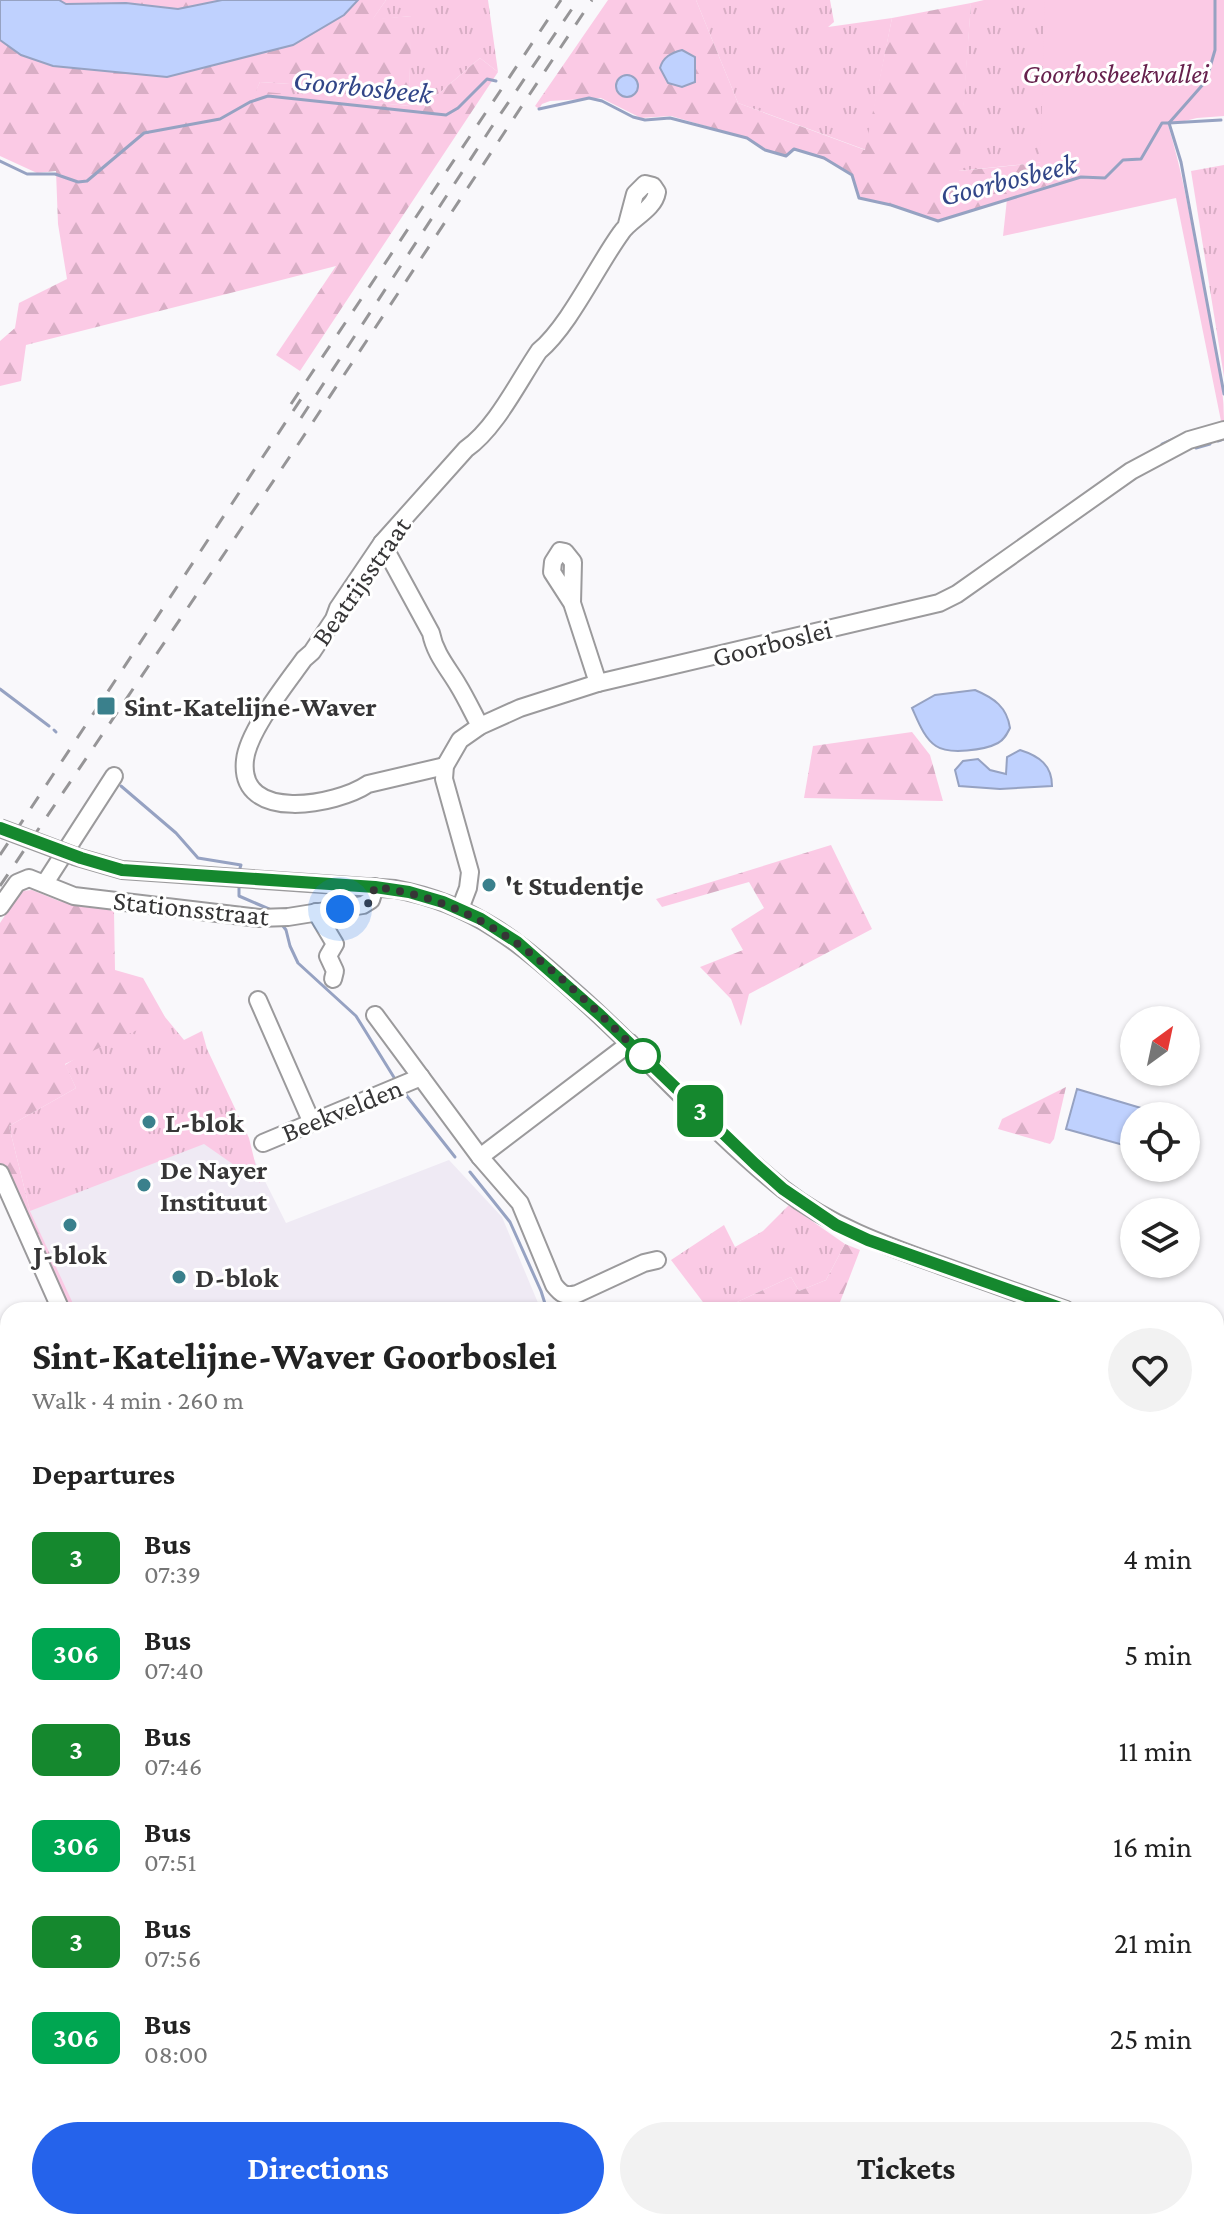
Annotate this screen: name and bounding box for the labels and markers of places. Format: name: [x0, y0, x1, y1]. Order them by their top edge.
place label: Sint-Katelijne-Waver: [124, 691, 377, 722]
marker: Sint-Katelijne-Waver: [95, 695, 117, 717]
place label: 't Studentje: [505, 870, 644, 901]
marker: 't Studentje: [480, 876, 498, 894]
unlabelled marker: [626, 1039, 660, 1073]
place label: L-blok: [165, 1107, 245, 1138]
marker: L-blok: [140, 1113, 158, 1131]
place label: De Nayer Instituut: [160, 1154, 268, 1217]
marker: De Nayer Instituut: [135, 1176, 153, 1194]
marker: J-blok: [61, 1216, 79, 1234]
place label: J-blok: [30, 1239, 107, 1270]
place label: D-blok: [195, 1262, 279, 1293]
marker: D-blok: [170, 1268, 188, 1286]

